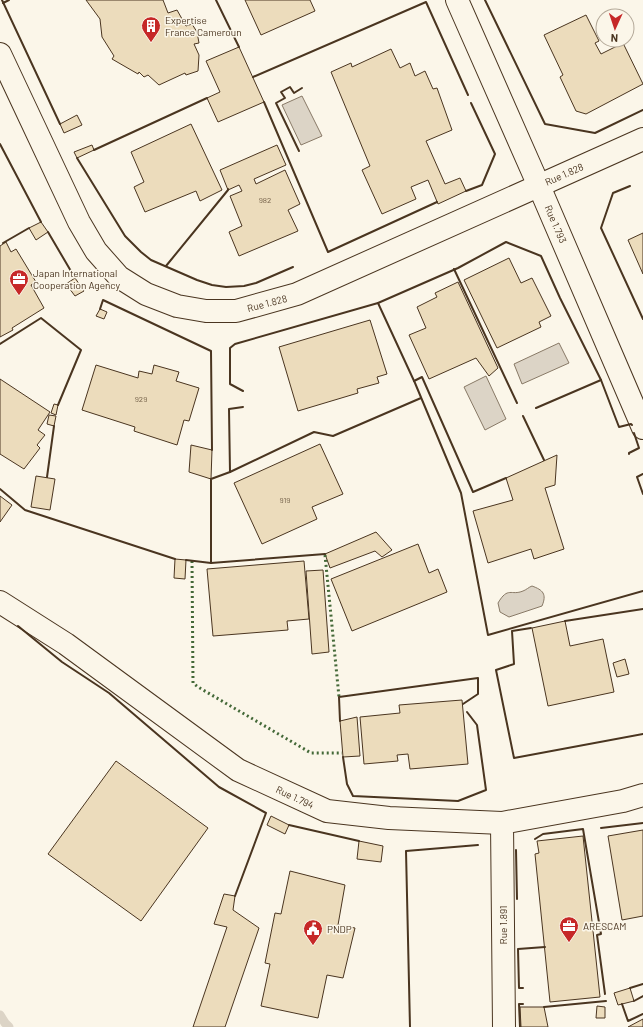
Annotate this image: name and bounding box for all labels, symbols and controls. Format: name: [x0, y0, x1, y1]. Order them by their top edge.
north arrow: [595, 8, 635, 48]
place label: Expertise France Cameroun: [165, 14, 242, 38]
building icon: Expertise France Cameroun: [140, 15, 162, 43]
text: N: [610, 32, 618, 45]
street label: Rue 1.828: [543, 160, 585, 188]
house number: 982: [259, 195, 271, 205]
street label: Rue 1.793: [543, 203, 569, 245]
place label: Japan International Cooperation Agency: [33, 267, 120, 291]
office icon: Japan International Cooperation Agency: [8, 268, 30, 296]
street label: Rue 1.828: [246, 292, 288, 314]
house number: 929: [135, 394, 147, 404]
house number: 919: [280, 495, 290, 505]
street label: Rue 1.794: [274, 783, 316, 811]
street label: Rue 1.891: [497, 906, 509, 944]
office icon: ARESCAM: [558, 915, 580, 943]
public building icon: PNDP: [302, 918, 324, 946]
place label: ARESCAM: [583, 920, 626, 932]
place label: PNDP: [327, 923, 352, 935]

